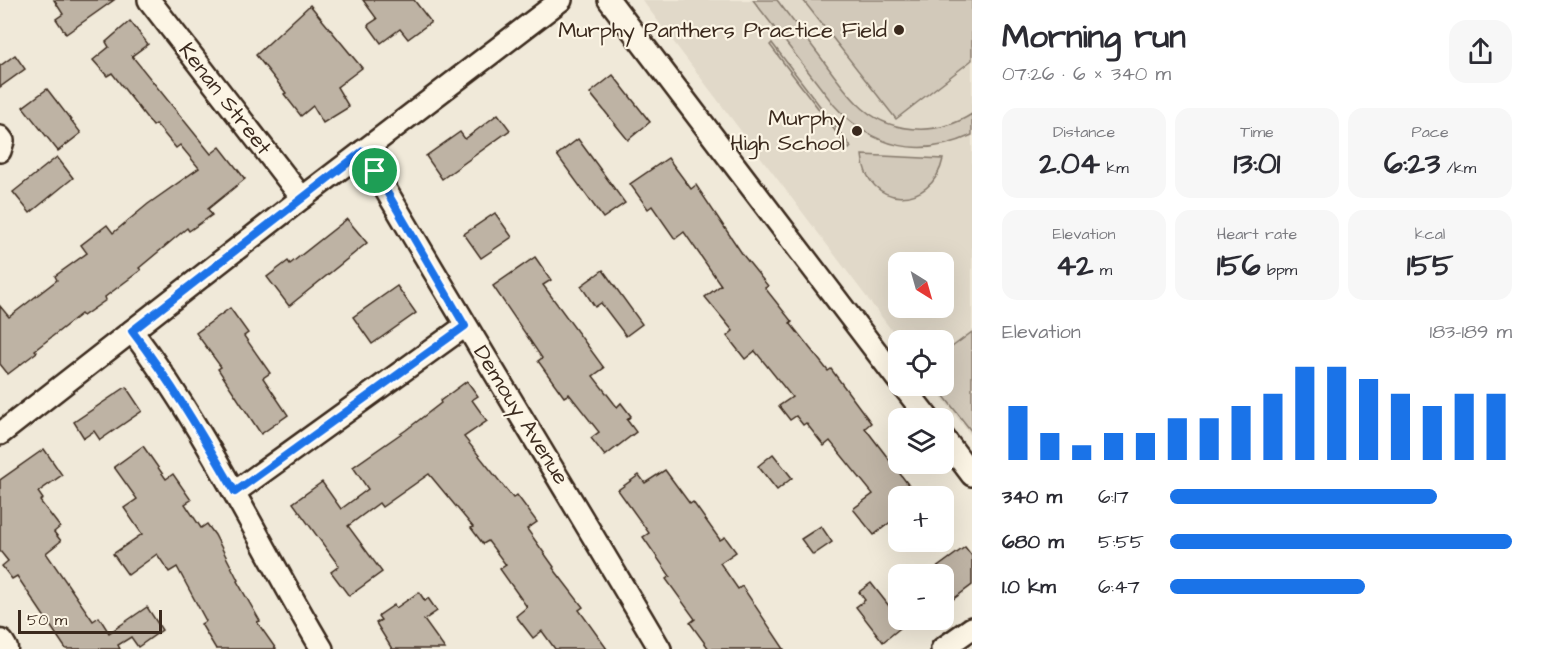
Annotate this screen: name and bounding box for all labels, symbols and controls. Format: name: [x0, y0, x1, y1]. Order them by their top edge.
text: Morning run: [1002, 14, 1186, 60]
place label: Murphy Panthers Practice Field: [558, 15, 887, 47]
button: share: [1449, 20, 1512, 83]
marker: Murphy Panthers Practice Field: [892, 23, 906, 37]
street label: Kenan Street: [171, 36, 279, 162]
text: 07:26 · 6 × 340 m: [1002, 60, 1171, 88]
place label: Murphy High School: [730, 103, 845, 160]
text: Distance: [1053, 121, 1115, 143]
text: Time: [1240, 121, 1274, 143]
text: Pace: [1411, 121, 1449, 143]
marker: Murphy High School: [850, 124, 864, 138]
text: 2.04: [1039, 143, 1100, 185]
text: 13:01: [1234, 143, 1280, 185]
text: 6:23: [1384, 143, 1440, 185]
pin: [349, 145, 400, 196]
icon: arrive: [358, 154, 391, 187]
text: km: [1100, 157, 1129, 179]
text: /km: [1440, 157, 1476, 179]
text: Elevation: [1053, 223, 1115, 245]
text: Heart rate: [1217, 223, 1297, 245]
text: kcal: [1415, 223, 1445, 245]
text: 42: [1056, 245, 1093, 287]
text: 156: [1217, 245, 1261, 287]
text: 155: [1407, 245, 1453, 287]
north arrow: [888, 252, 954, 318]
map controls: [888, 252, 954, 630]
text: m: [1093, 259, 1112, 281]
text: bpm: [1261, 259, 1297, 281]
text: Elevation: [1002, 318, 1081, 346]
text: 183–189 m: [1430, 318, 1512, 346]
button: locate: [888, 330, 954, 396]
street label: Demouy Avenue: [465, 339, 576, 491]
button: layers: [888, 408, 954, 474]
text: 340 m: [1002, 483, 1062, 511]
text: 6:17: [1098, 483, 1129, 511]
button: +: [888, 486, 954, 552]
text: 680 m: [1002, 528, 1064, 556]
text: 5:55: [1098, 528, 1144, 556]
button: −: [888, 564, 954, 630]
text: 1.0 km: [1002, 573, 1056, 601]
text: 6:47: [1098, 573, 1140, 601]
scale bar: [18, 607, 162, 634]
text: 50 m: [27, 609, 67, 631]

